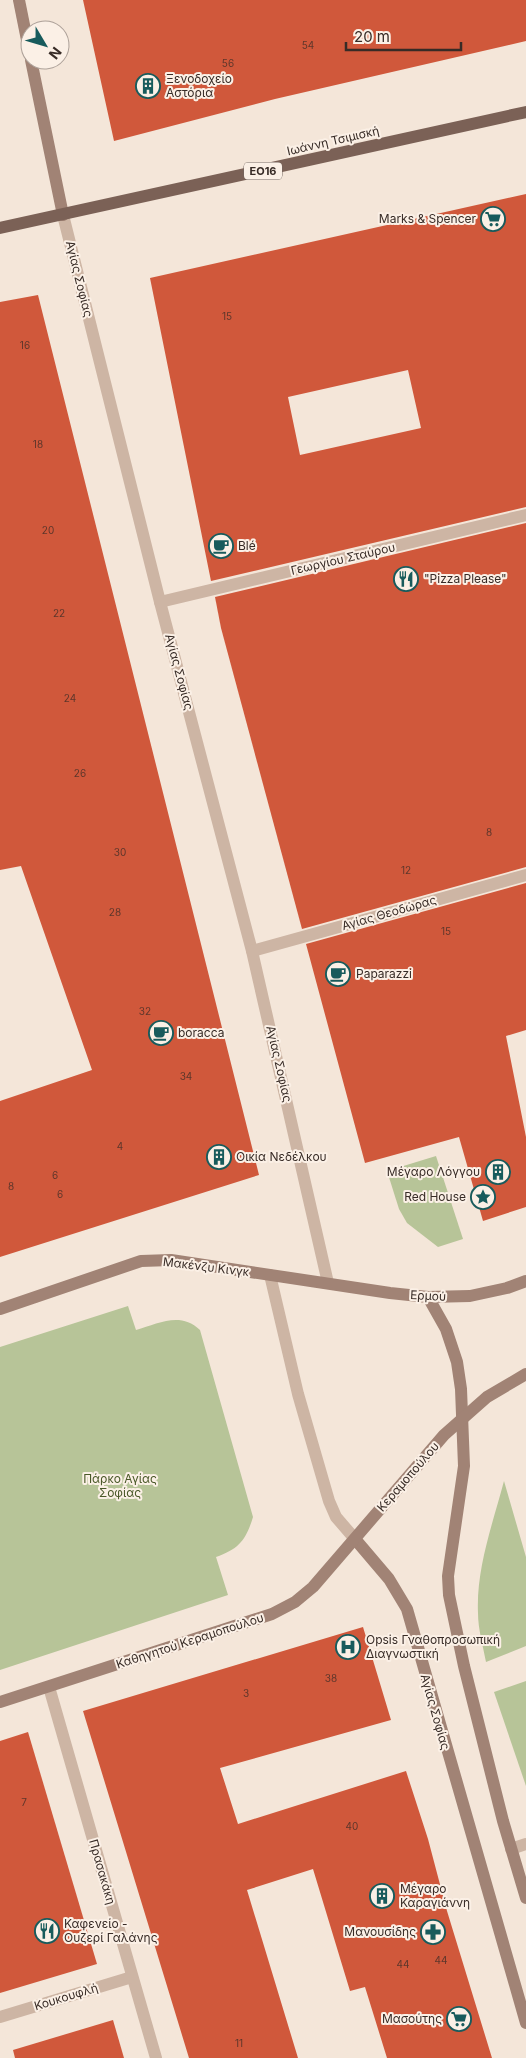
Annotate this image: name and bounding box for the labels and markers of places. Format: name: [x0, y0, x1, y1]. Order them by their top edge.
place label: Ξενοδοχείο Αστόρια: [166, 71, 232, 100]
building icon: Ξενοδοχείο Αστόρια: [135, 73, 161, 99]
supermarket icon: Marks & Spencer: [480, 206, 506, 232]
place label: Marks & Spencer: [379, 211, 476, 226]
cafe icon: Blé: [208, 533, 234, 559]
place label: Blé: [238, 538, 256, 553]
restaurant icon: "Pizza Please": [393, 566, 419, 592]
place label: "Pizza Please": [424, 571, 507, 586]
cafe icon: Paparazzi: [325, 961, 351, 987]
place label: Paparazzi: [356, 966, 412, 981]
cafe icon: boracca: [148, 1020, 174, 1046]
place label: boracca: [178, 1025, 224, 1040]
building icon: Οικία Νεδέλκου: [206, 1144, 232, 1170]
place label: Οικία Νεδέλκου: [236, 1149, 327, 1164]
building icon: Μέγαρο Λόγγου: [485, 1159, 511, 1185]
place label: Μέγαρο Λόγγου: [387, 1164, 480, 1179]
place icon: Red House: [470, 1184, 496, 1210]
place label: Red House: [404, 1189, 466, 1204]
place label: Opsis Γναθοπροσωπική Διαγνωστική: [366, 1632, 500, 1661]
hospital icon: Opsis Γναθοπροσωπική Διαγνωστική: [335, 1634, 361, 1660]
place label: Μέγαρο Καραγιάννη: [400, 1881, 470, 1910]
building icon: Μέγαρο Καραγιάννη: [369, 1883, 395, 1909]
place label: Καφενείο - Ουζερί Γαλάνης: [64, 1916, 158, 1945]
restaurant icon: Καφενείο - Ουζερί Γαλάνης: [34, 1918, 60, 1944]
pharmacy icon: Μανουσίδης: [420, 1919, 446, 1945]
place label: Μανουσίδης: [344, 1924, 416, 1939]
supermarket icon: Μασούτης: [446, 2006, 472, 2032]
place label: Μασούτης: [382, 2011, 442, 2026]

